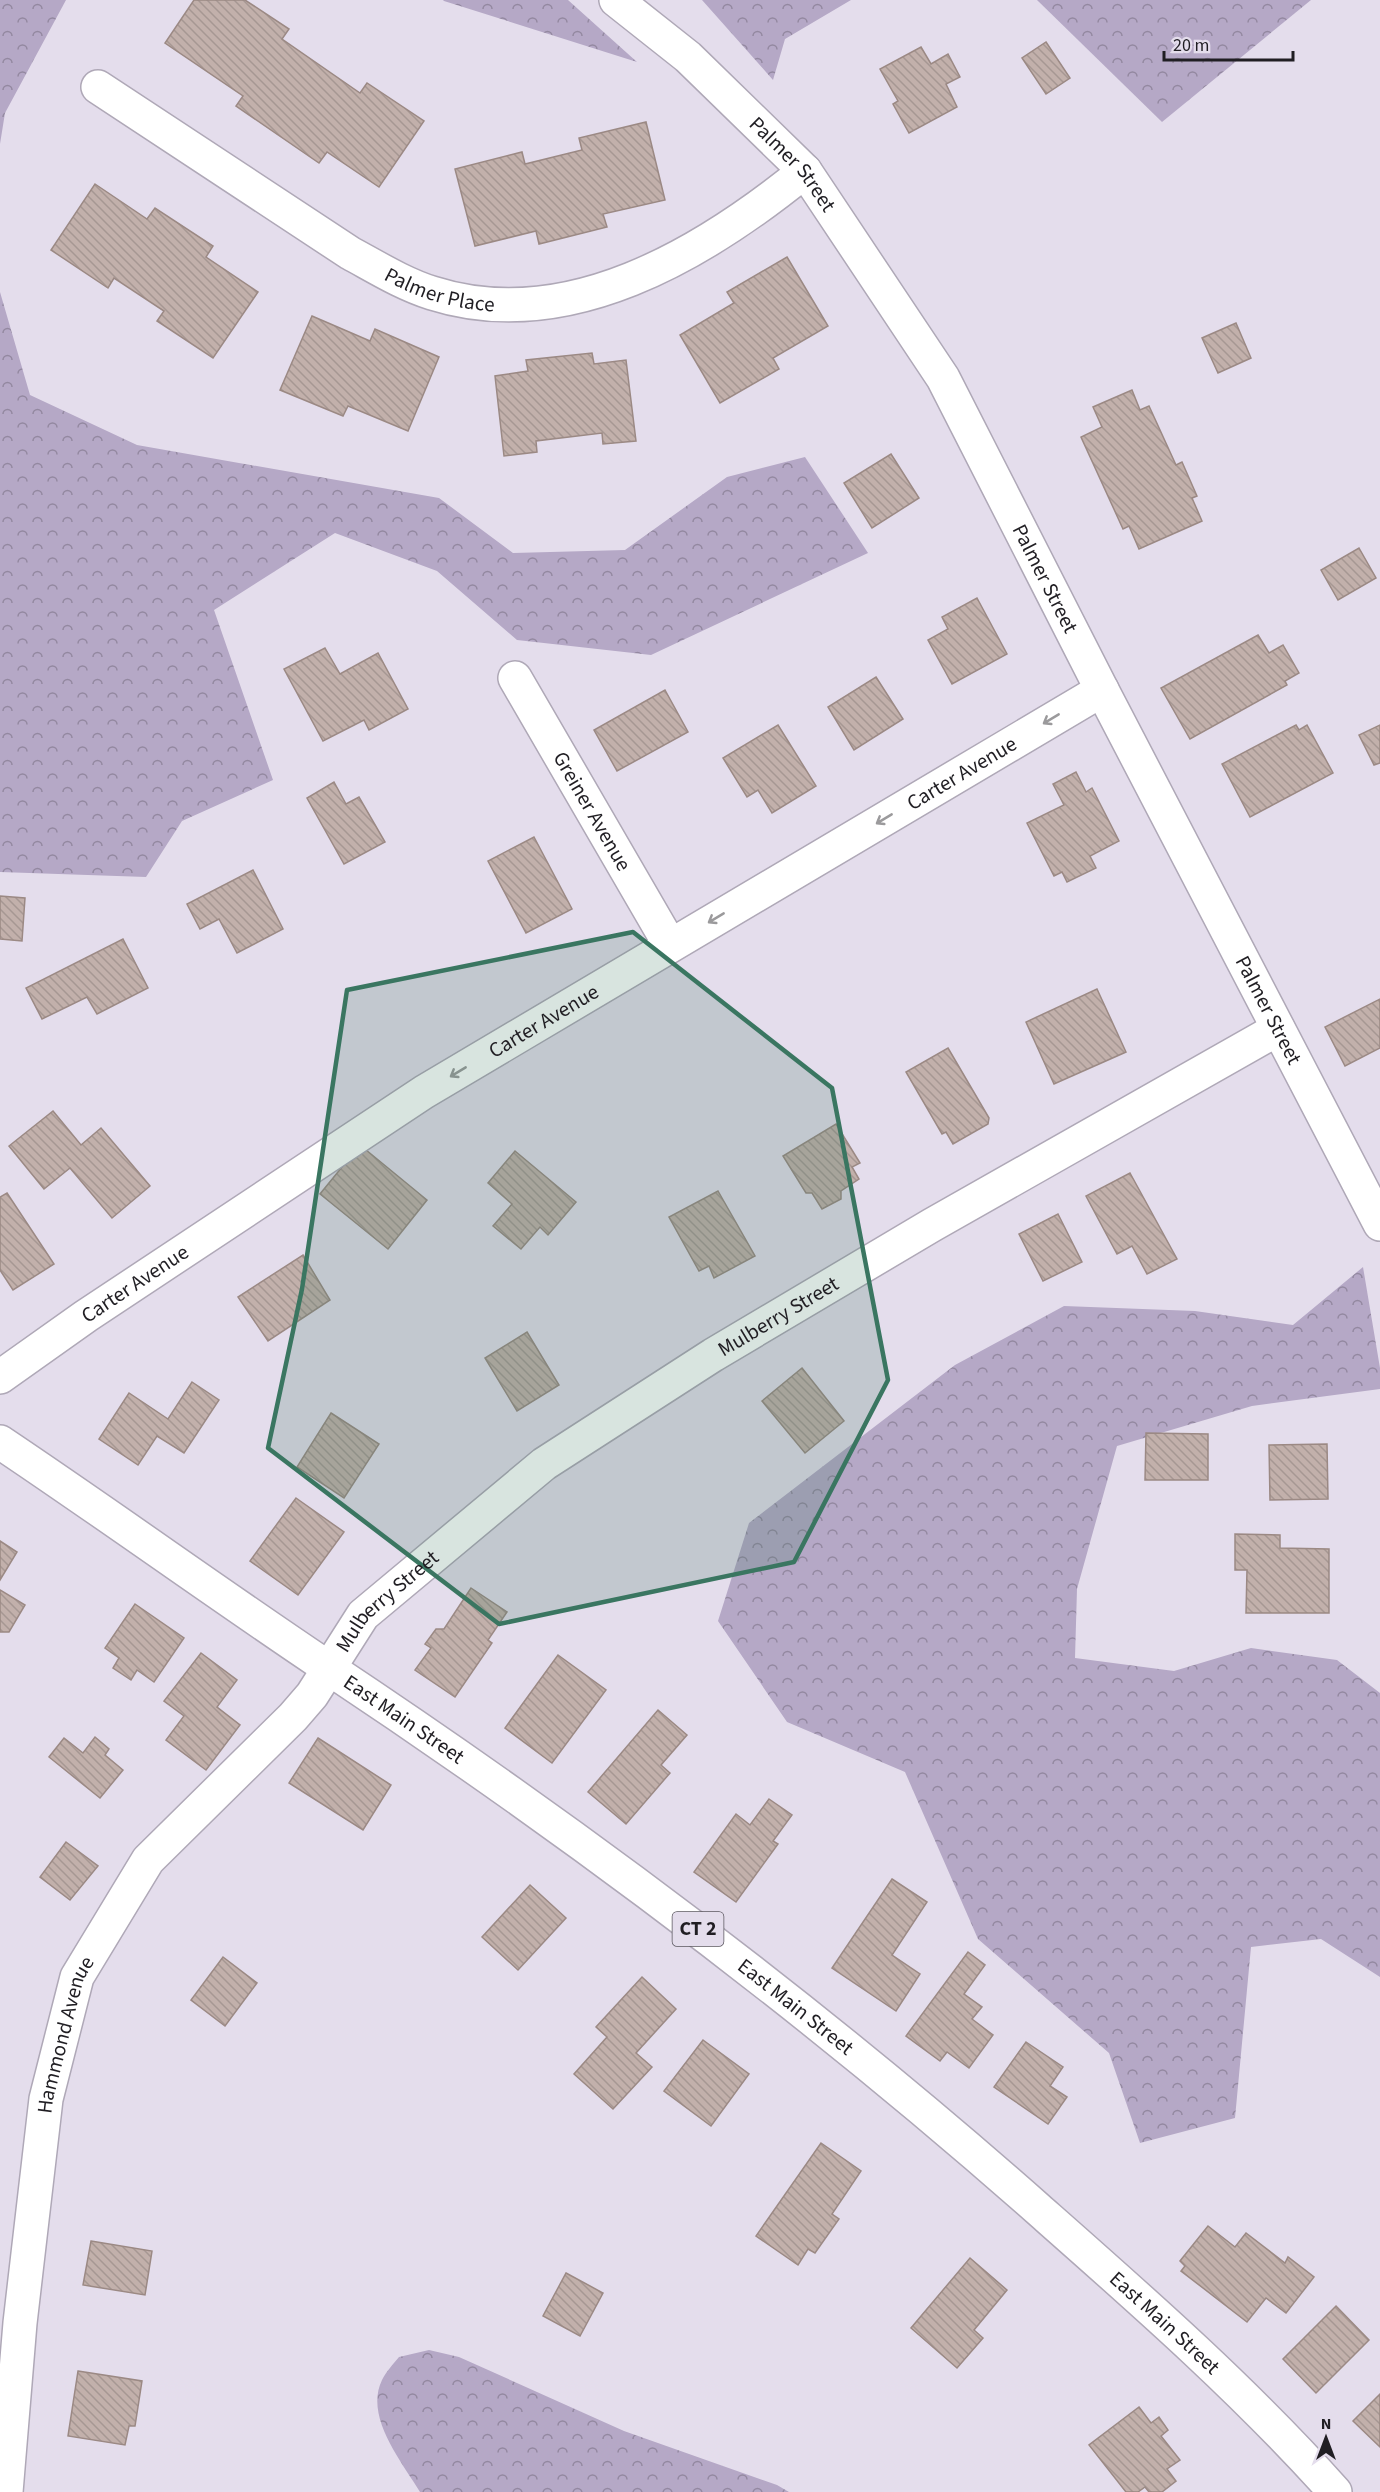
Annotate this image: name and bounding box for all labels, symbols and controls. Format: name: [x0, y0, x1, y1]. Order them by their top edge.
scale bar: [1164, 24, 1293, 62]
text: 20 m: [1173, 33, 1209, 58]
street label: Palmer Street: [742, 110, 843, 218]
street label: Palmer Place: [379, 260, 496, 319]
street label: Palmer Street: [1005, 519, 1086, 638]
one-way arrow: [1043, 714, 1060, 726]
street label: Carter Avenue: [901, 729, 1022, 818]
street label: Greiner Avenue: [546, 746, 639, 877]
one-way arrow: [876, 813, 893, 825]
one-way arrow: [708, 913, 725, 925]
street label: Palmer Street: [1228, 950, 1309, 1070]
street label: Carter Avenue: [483, 977, 604, 1065]
one-way arrow: [450, 1066, 467, 1078]
street label: Carter Avenue: [75, 1237, 195, 1330]
street label: Mulberry Street: [712, 1269, 844, 1364]
street label: Mulberry Street: [328, 1543, 445, 1658]
street label: East Main Street: [338, 1667, 471, 1771]
road number: CT 2: [672, 1912, 724, 1946]
street label: Hammond Avenue: [29, 1950, 101, 2115]
street label: East Main Street: [731, 1951, 860, 2062]
street label: East Main Street: [1103, 2264, 1227, 2381]
north arrow: [1296, 2408, 1356, 2468]
text: N: [1321, 2413, 1331, 2435]

